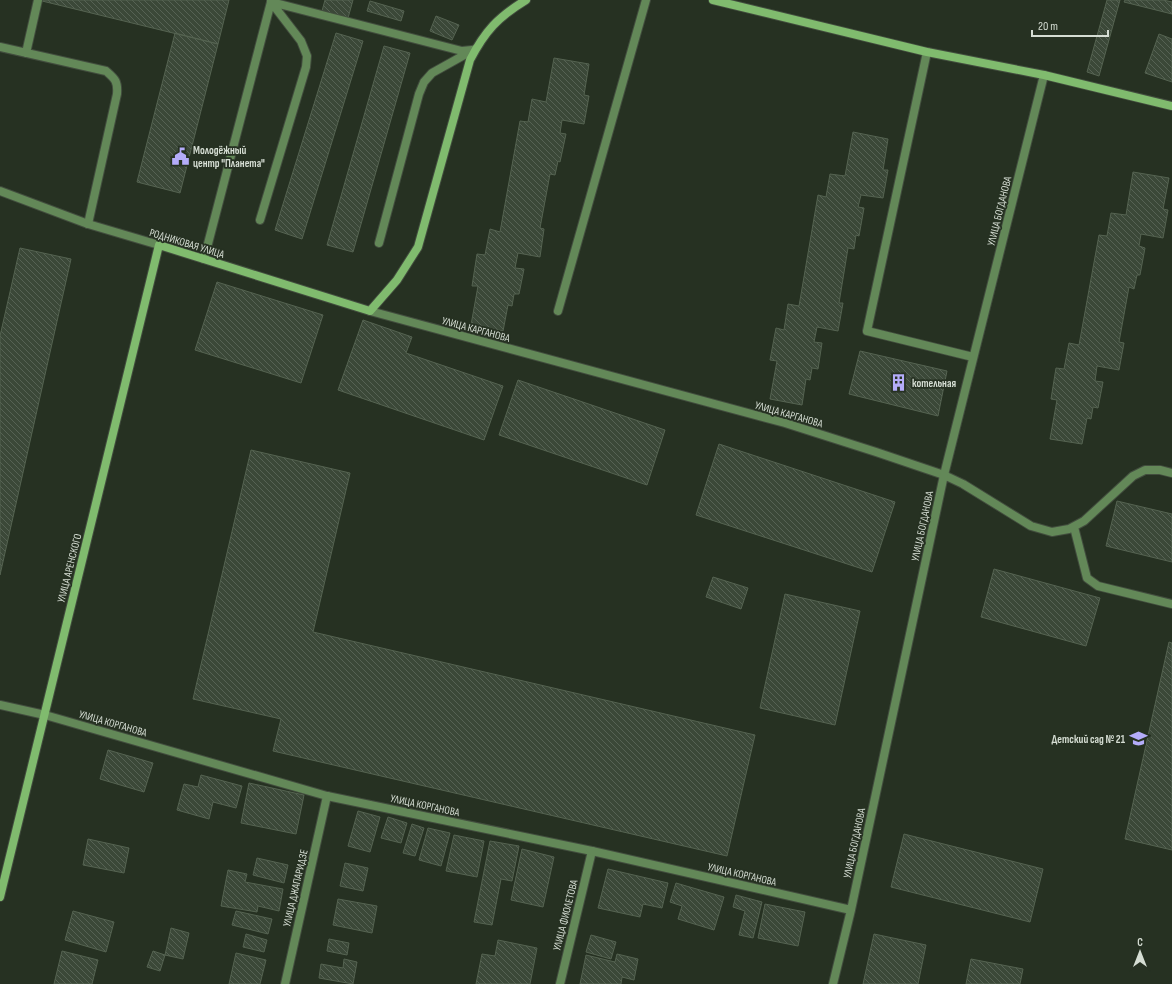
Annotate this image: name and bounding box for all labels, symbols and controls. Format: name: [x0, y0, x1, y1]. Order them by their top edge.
scale bar: [1032, 12, 1108, 38]
text: 20 m: [1038, 19, 1058, 34]
place label: Молодёжный центр "Планета": [193, 144, 265, 170]
public building icon: Молодёжный центр "Планета": [170, 146, 190, 166]
street label: УЛИЦА БОГДАНОВА: [985, 175, 1014, 247]
street label: РОДНИКОВАЯ УЛИЦА: [148, 226, 226, 261]
street label: УЛИЦА КАРГАНОВА: [440, 314, 512, 345]
building icon: котельная: [889, 373, 909, 393]
place label: котельная: [912, 377, 956, 390]
street label: УЛИЦА КАРГАНОВА: [754, 399, 824, 430]
street label: УЛИЦА БОГДАНОВА: [909, 490, 936, 562]
street label: УЛИЦА АРЕНСКОГО: [55, 532, 84, 604]
street label: УЛИЦА КОРГАНОВА: [77, 708, 149, 739]
school or university icon: Детский сад № 21: [1128, 729, 1148, 749]
place label: Детский сад № 21: [1052, 733, 1126, 746]
street label: УЛИЦА КОРГАНОВА: [389, 792, 461, 819]
street label: УЛИЦА БОГДАНОВА: [841, 807, 868, 879]
street label: УЛИЦА ДЖАПАРИДЗЕ: [280, 848, 311, 928]
street label: УЛИЦА КОРГАНОВА: [706, 860, 778, 889]
street label: УЛИЦА ФИОЛЕТОВА: [550, 878, 581, 952]
north arrow: [1120, 932, 1160, 972]
text: С: [1137, 936, 1143, 949]

